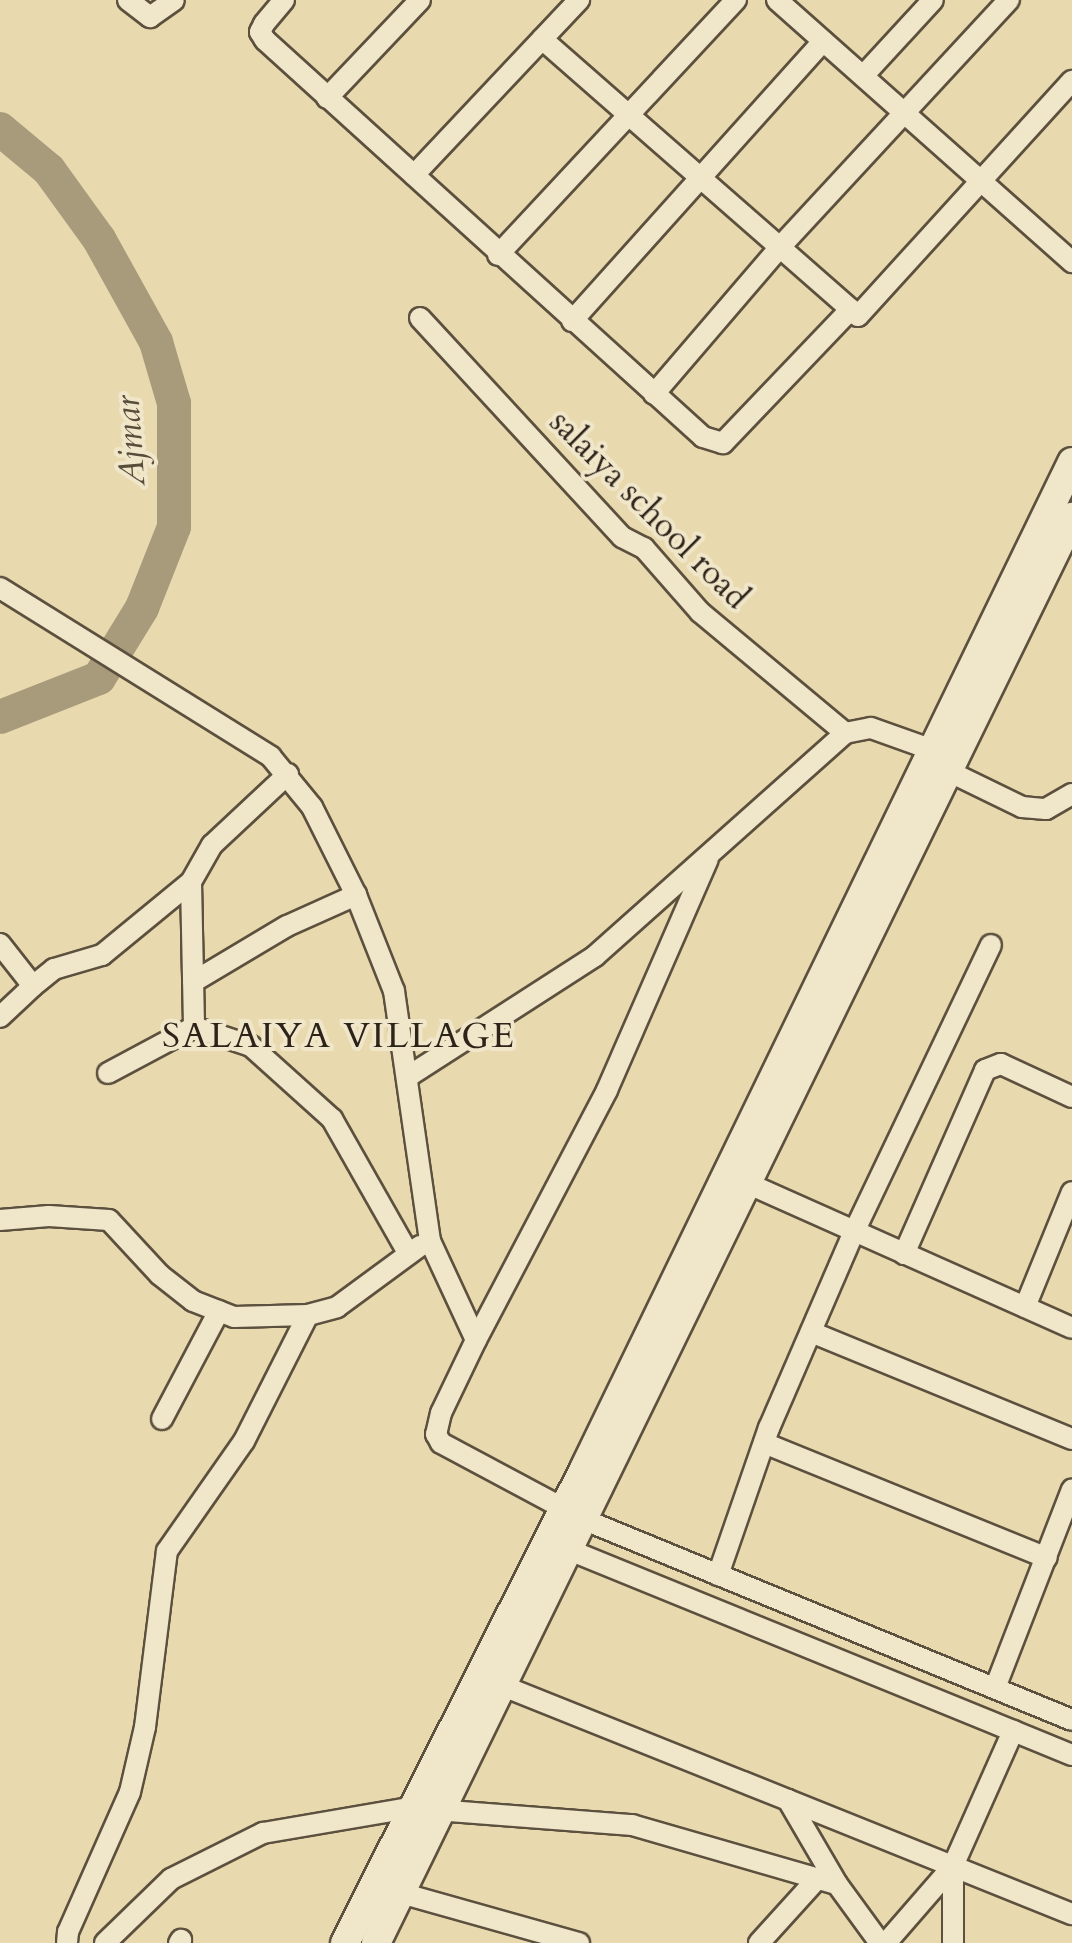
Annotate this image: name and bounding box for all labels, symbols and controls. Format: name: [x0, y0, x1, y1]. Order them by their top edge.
water label: Ajmar: [105, 394, 155, 488]
street label: salaiya school road: [541, 402, 757, 618]
district label: SALAIYA VILLAGE: [162, 1014, 516, 1058]

